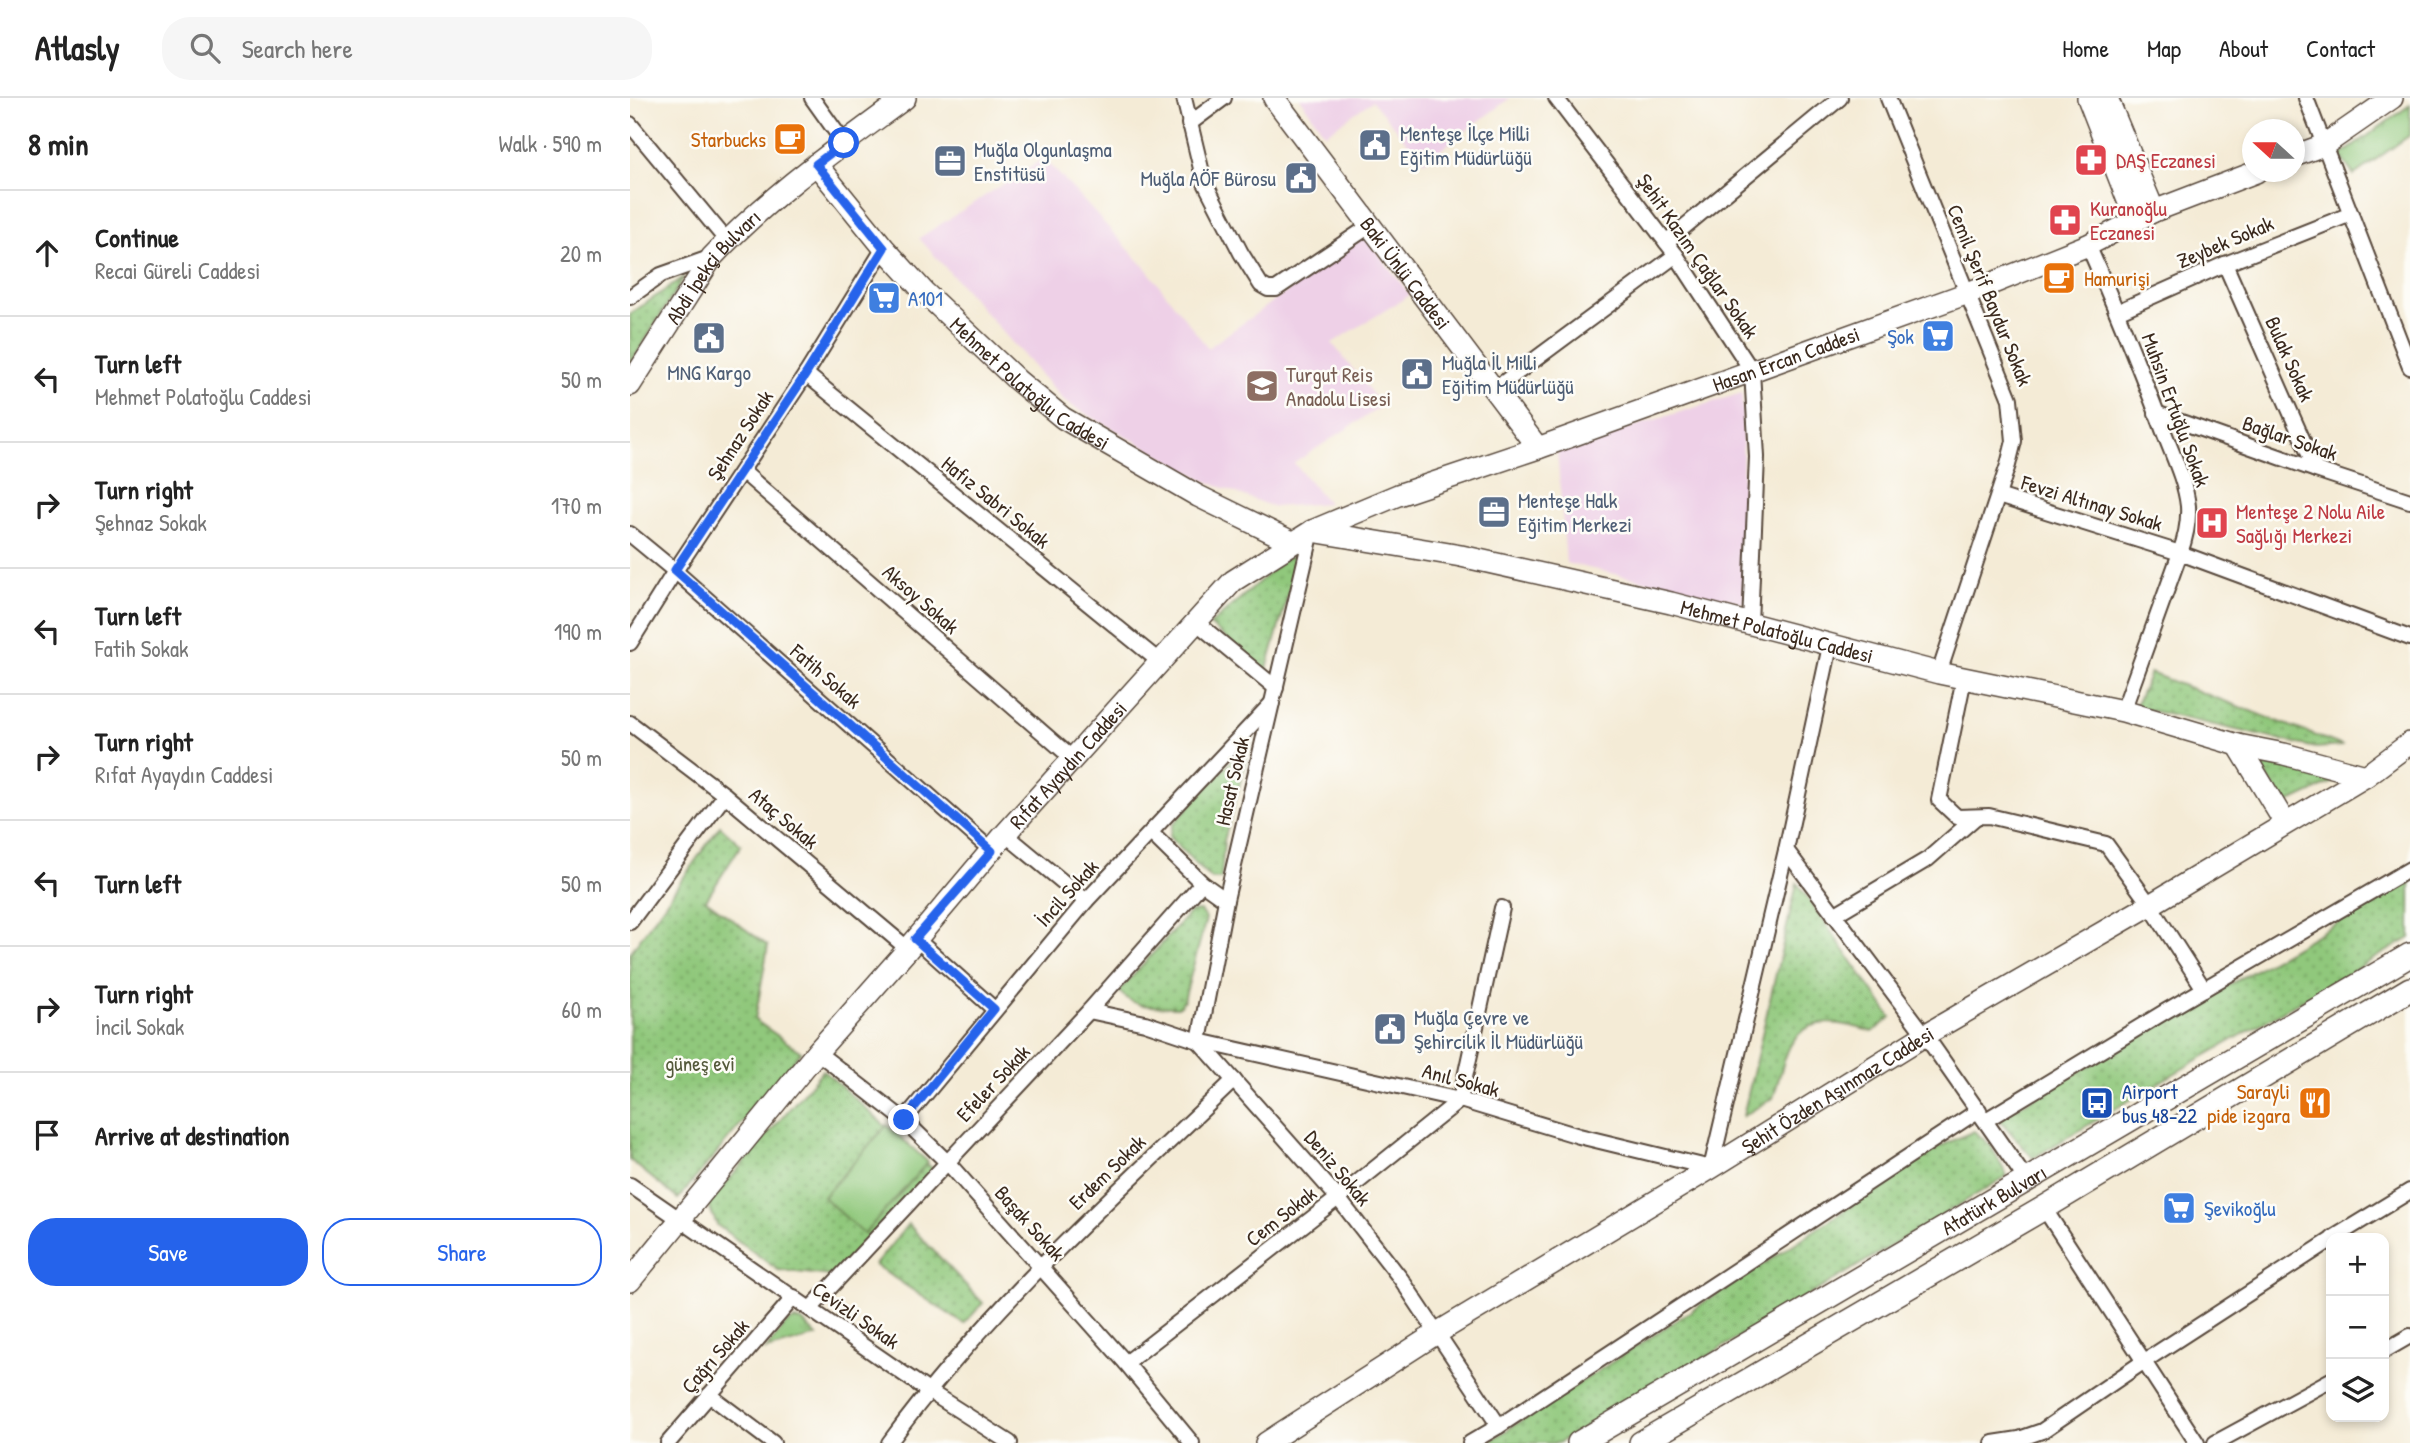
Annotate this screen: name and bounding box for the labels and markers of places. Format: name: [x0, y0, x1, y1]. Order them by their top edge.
place label: Menteşe İlçe Milli Eğitim Müdürlüğü: [1400, 119, 1532, 172]
cafe icon: Starbucks: [771, 120, 809, 158]
place label: Starbucks: [691, 125, 766, 154]
public building icon: Menteşe İlçe Milli Eğitim Müdürlüğü: [1356, 126, 1394, 164]
place label: Muğla Olgunlaşma Enstitüsü: [974, 135, 1112, 188]
pharmacy icon: DAŞ Eczanesi: [2072, 141, 2110, 179]
office icon: Muğla Olgunlaşma Enstitüsü: [931, 142, 969, 180]
place label: DAŞ Eczanesi: [2116, 146, 2216, 175]
public building icon: Muğla AÖF Bürosu: [1282, 159, 1320, 197]
place label: Muğla AÖF Bürosu: [1140, 164, 1277, 193]
place label: Kuranoğlu Eczanesi: [2090, 194, 2168, 247]
pharmacy icon: Kuranoğlu Eczanesi: [2046, 201, 2084, 239]
cafe icon: Hamurişi: [2040, 259, 2078, 297]
place label: Hamurişi: [2084, 264, 2150, 293]
supermarket icon: A101: [865, 279, 903, 317]
place label: A101: [908, 284, 943, 313]
supermarket icon: Şok: [1919, 317, 1957, 355]
public building icon: MNG Kargo: [690, 319, 728, 357]
place label: Şok: [1887, 322, 1914, 351]
place label: Muğla İl Milli Eğitim Müdürlüğü: [1442, 348, 1574, 401]
public building icon: Muğla İl Milli Eğitim Müdürlüğü: [1398, 355, 1436, 393]
place label: MNG Kargo: [667, 358, 751, 387]
place label: Turgut Reis Anadolu Lisesi: [1286, 360, 1391, 413]
school or university icon: Turgut Reis Anadolu Lisesi: [1243, 367, 1281, 405]
place label: Menteşe Halk Eğitim Merkezi: [1518, 486, 1632, 539]
office icon: Menteşe Halk Eğitim Merkezi: [1475, 493, 1513, 531]
place label: Menteşe 2 Nolu Aile Sağlığı Merkezi: [2236, 497, 2385, 550]
hospital icon: Menteşe 2 Nolu Aile Sağlığı Merkezi: [2193, 504, 2231, 542]
place label: Muğla Çevre ve Şehircilik İl Müdürlüğü: [1414, 1003, 1584, 1056]
public building icon: Muğla Çevre ve Şehircilik İl Müdürlüğü: [1371, 1010, 1409, 1048]
place label: Airport bus 48-22: [2122, 1077, 2197, 1130]
place label: Sarayli pide izgara: [2207, 1077, 2290, 1130]
bus stop icon: Airport bus 48-22: [2078, 1084, 2116, 1122]
restaurant icon: Sarayli pide izgara: [2296, 1084, 2334, 1122]
supermarket icon: Şevikoğlu: [2160, 1189, 2198, 1227]
place label: Şevikoğlu: [2204, 1194, 2276, 1223]

